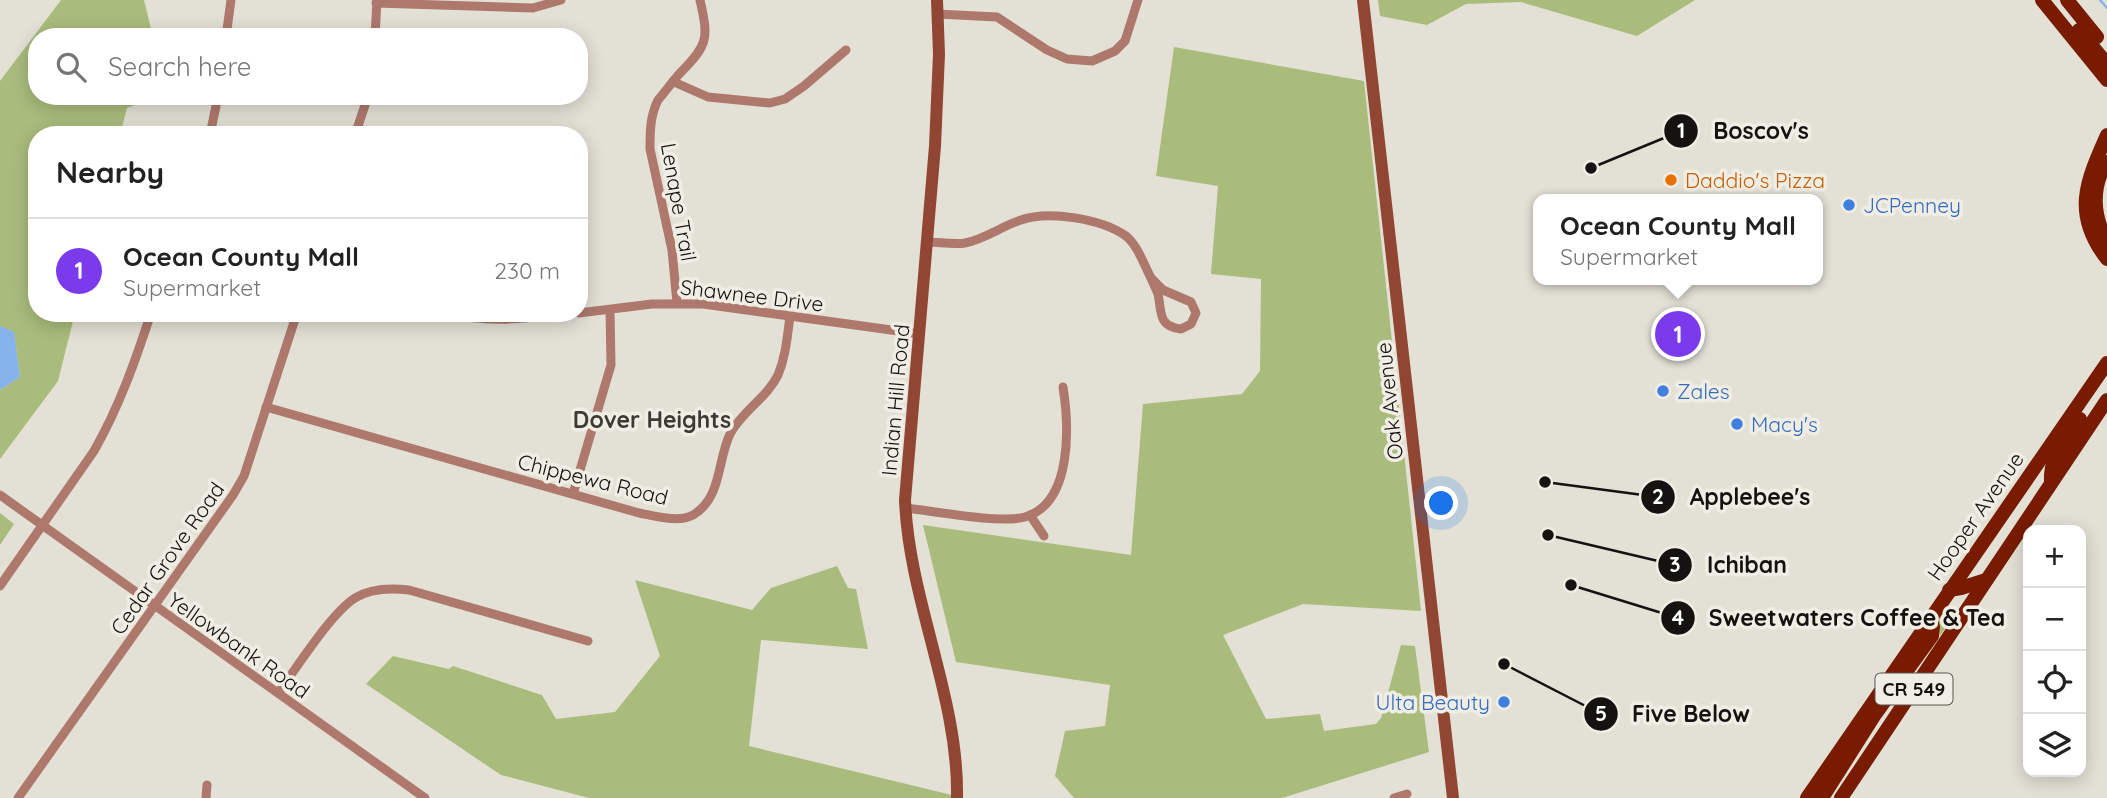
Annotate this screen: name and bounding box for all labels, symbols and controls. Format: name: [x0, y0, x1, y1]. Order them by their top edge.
search box: [28, 28, 588, 105]
icon: search: [52, 48, 90, 86]
text: Search here: [108, 50, 252, 83]
callout: Boscov's: [1664, 109, 1822, 153]
text: Boscov's: [1713, 116, 1809, 145]
text: 1: [1677, 117, 1685, 143]
street label: Lenape Trail: [656, 141, 702, 263]
text: Nearby: [56, 153, 164, 191]
place label: Daddio's Pizza: [1685, 167, 1825, 193]
marker: Daddio's Pizza: [1663, 172, 1679, 188]
place label: JCPenney: [1863, 192, 1961, 218]
popup: [1533, 194, 1823, 285]
marker: JCPenney: [1841, 197, 1857, 213]
text: Ocean County Mall: [1560, 209, 1796, 242]
text: Ocean County Mall: [123, 240, 359, 273]
text: Supermarket: [1560, 242, 1698, 271]
text: 1: [75, 256, 83, 285]
text: 230 m: [494, 256, 560, 285]
text: Supermarket: [123, 273, 261, 302]
street label: Shawnee Drive: [679, 273, 825, 317]
pin: 1: [1655, 308, 1701, 360]
street label: Indian Hill Road: [875, 323, 915, 477]
street label: Oak Avenue: [1370, 341, 1408, 461]
place label: Zales: [1677, 378, 1730, 404]
marker: Zales: [1655, 383, 1671, 399]
district label: Dover Heights: [573, 405, 731, 434]
place label: Macy's: [1751, 411, 1818, 437]
marker: Macy's: [1729, 416, 1745, 432]
street label: Hooper Avenue: [1921, 447, 2029, 585]
street label: Chippewa Road: [515, 448, 671, 510]
callout: Applebee's: [1641, 475, 1824, 519]
street label: Cedar Grove Road: [105, 477, 229, 639]
text: Applebee's: [1690, 482, 1810, 511]
text: 2: [1652, 483, 1664, 509]
your location: [1424, 486, 1458, 520]
map controls: [2023, 525, 2086, 777]
button: +: [2023, 525, 2086, 588]
callout: Ichiban: [1658, 543, 1801, 587]
text: Ichiban: [1707, 550, 1787, 579]
text: 3: [1669, 551, 1681, 577]
street label: Yellowbank Road: [163, 586, 315, 704]
button: −: [2023, 588, 2086, 651]
callout: Sweetwaters Coffee & Tea: [1660, 596, 2020, 640]
text: Sweetwaters Coffee & Tea: [1709, 603, 2005, 632]
text: 4: [1672, 604, 1684, 630]
button: locate: [2023, 651, 2086, 714]
road number: CR 549: [1876, 674, 1952, 704]
place label: Ulta Beauty: [1376, 689, 1490, 715]
callout: Five Below: [1583, 692, 1764, 736]
marker: Ulta Beauty: [1496, 694, 1512, 710]
text: Five Below: [1632, 699, 1750, 728]
text: 5: [1595, 700, 1607, 726]
button: layers: [2023, 714, 2086, 777]

